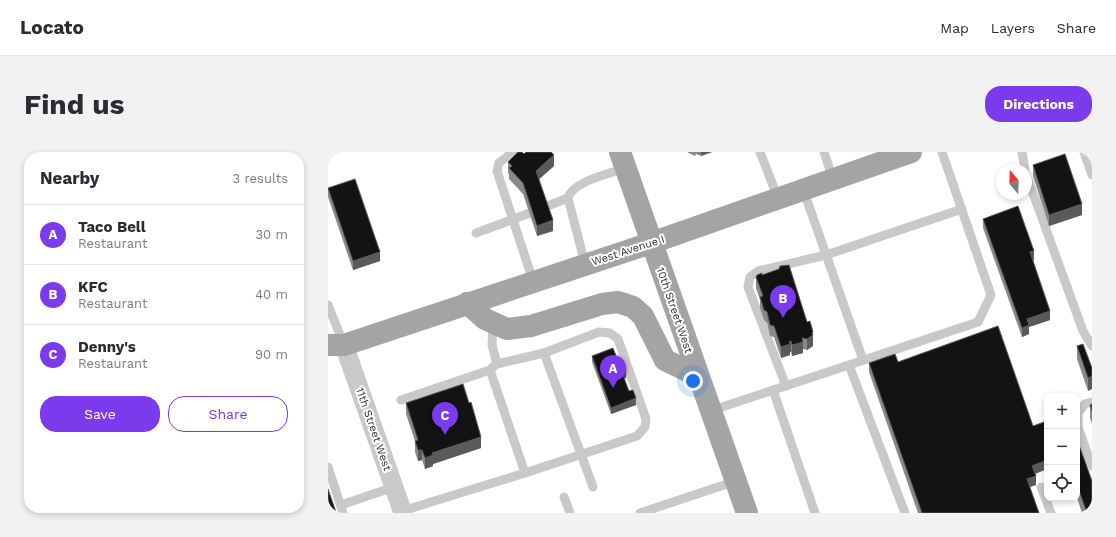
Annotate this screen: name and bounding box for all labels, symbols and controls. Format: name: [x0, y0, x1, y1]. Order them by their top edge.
text: Locato: [20, 16, 84, 39]
text: Map: [940, 20, 969, 36]
text: Layers: [991, 20, 1035, 36]
text: Share: [1057, 20, 1096, 36]
button: Directions: [985, 86, 1092, 122]
text: Find us: [24, 88, 124, 121]
north arrow: [996, 164, 1032, 200]
text: Nearby: [40, 168, 99, 188]
text: 3 results: [233, 171, 288, 186]
text: Taco Bell: [78, 218, 146, 236]
text: A: [49, 227, 57, 242]
text: 30 m: [256, 227, 288, 242]
street label: West Avenue I: [590, 233, 666, 268]
text: Restaurant: [78, 236, 148, 251]
street label: 10th Street West: [654, 266, 695, 355]
text: KFC: [78, 278, 108, 296]
pin: B: [770, 285, 796, 318]
text: B: [49, 287, 57, 302]
text: 40 m: [255, 287, 288, 302]
text: Restaurant: [78, 296, 148, 311]
text: Denny's: [78, 338, 136, 356]
text: C: [49, 347, 57, 362]
text: 90 m: [255, 347, 288, 362]
pin: A: [600, 355, 626, 388]
text: Restaurant: [78, 356, 148, 371]
your location: [683, 371, 703, 391]
street label: 11th Street West: [353, 386, 394, 473]
map controls: [1044, 393, 1080, 501]
button: +: [1044, 393, 1080, 429]
button: Save: [40, 396, 160, 432]
button: Share: [168, 396, 288, 432]
pin: C: [432, 402, 458, 435]
button: −: [1044, 429, 1080, 465]
button: locate: [1044, 465, 1080, 501]

